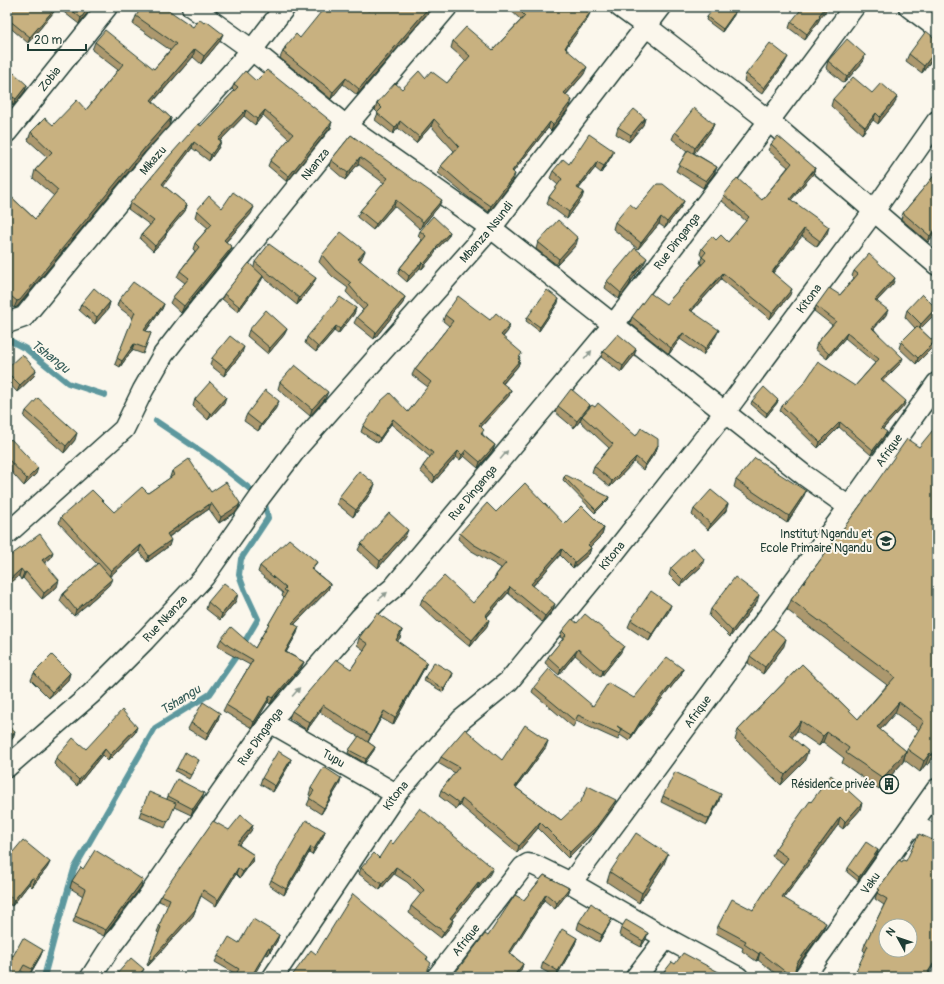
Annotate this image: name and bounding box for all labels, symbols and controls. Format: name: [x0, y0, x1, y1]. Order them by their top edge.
scale bar: [28, 26, 86, 52]
text: 20 m: [34, 33, 63, 48]
street label: Zobia: [35, 63, 65, 95]
street label: Mikazu: [137, 143, 170, 178]
street label: Nkanza: [298, 145, 333, 184]
street label: Mbanza Nsundi: [457, 199, 516, 266]
street label: Rue Dinganga: [651, 210, 704, 273]
street label: Kitona: [794, 281, 826, 317]
water label: Tshangu: [28, 337, 74, 378]
one-way arrow: [583, 350, 592, 361]
street label: Afrique: [873, 431, 906, 470]
one-way arrow: [500, 450, 509, 460]
street label: Rue Dinganga: [446, 462, 501, 524]
place label: Institut Ngandu et Ecole Primaire Ngandu: [760, 527, 872, 556]
school or university icon: Institut Ngandu et Ecole Primaire Ngandu: [875, 530, 897, 552]
street label: Kitona: [596, 538, 629, 574]
one-way arrow: [378, 591, 389, 600]
street label: Rue Nkanza: [140, 592, 191, 645]
water label: Tshangu: [157, 680, 205, 718]
one-way arrow: [291, 687, 301, 697]
street label: Afrique: [681, 693, 715, 731]
street label: Rue Dinganga: [235, 705, 287, 769]
street label: Tupu: [319, 746, 347, 771]
building icon: Résidence privée: [878, 773, 900, 795]
place label: Résidence privée: [791, 777, 875, 792]
street label: Kitona: [380, 778, 412, 813]
street label: Vaku: [858, 869, 884, 897]
north arrow: [878, 918, 918, 958]
street label: Afrique: [449, 921, 484, 959]
text: N: [883, 924, 898, 939]

